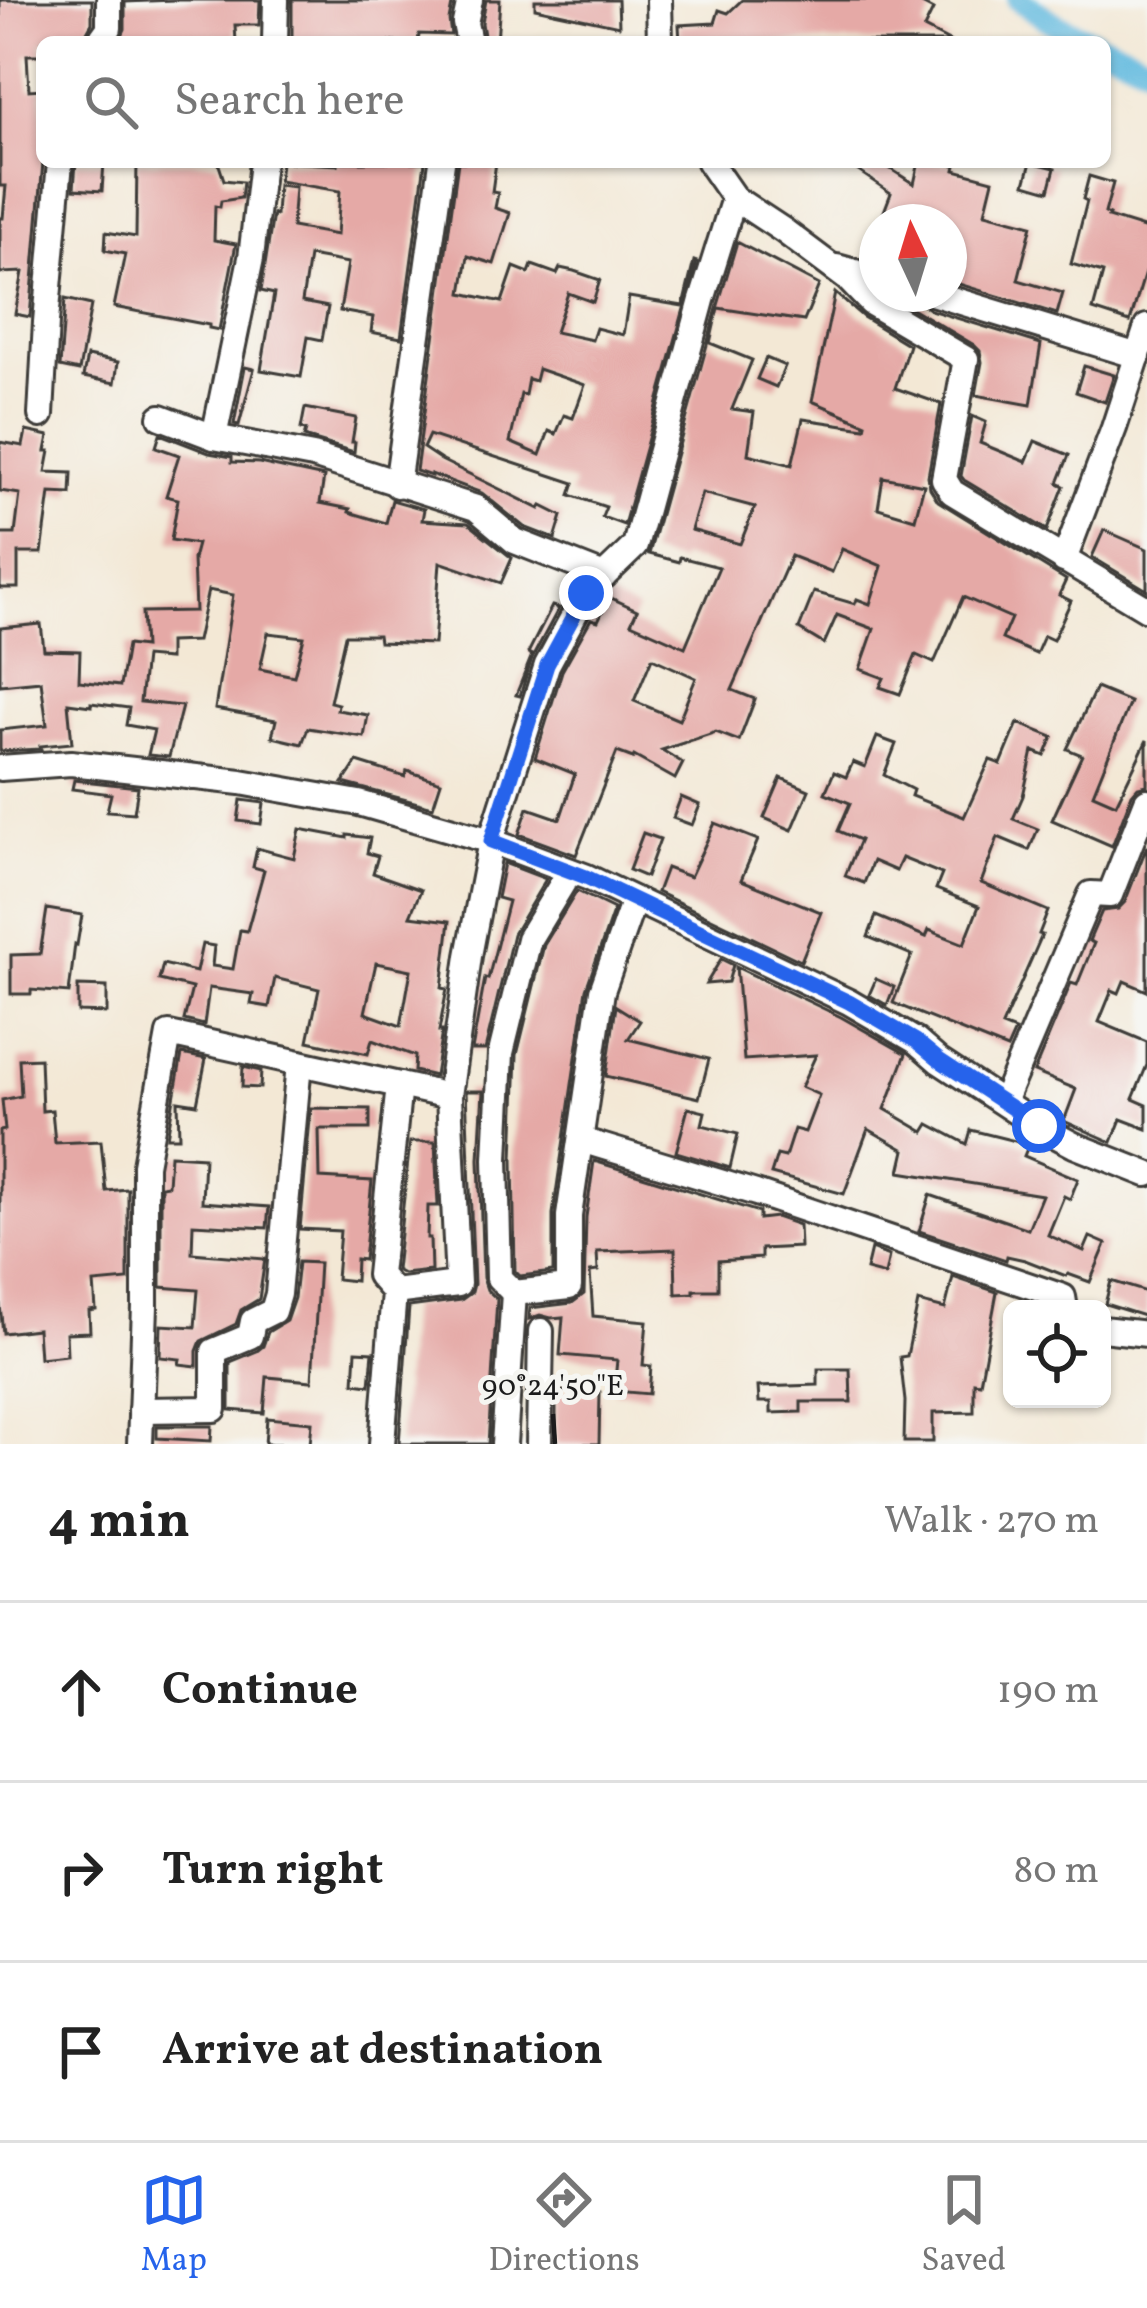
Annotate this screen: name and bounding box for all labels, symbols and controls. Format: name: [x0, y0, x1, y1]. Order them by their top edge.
search box: [36, 36, 1111, 168]
icon: search: [78, 69, 144, 135]
text: Search here: [174, 71, 405, 134]
north arrow: [859, 204, 967, 312]
route end: [559, 566, 613, 620]
route start: [1012, 1099, 1066, 1153]
map controls: [1003, 1300, 1111, 1408]
button: locate: [1003, 1300, 1111, 1408]
text: 90°24'50"E: [482, 1366, 624, 1408]
text: 4 min: [48, 1487, 190, 1558]
text: Walk · 270 m: [884, 1495, 1099, 1549]
icon: ahead: [48, 1659, 114, 1725]
text: Continue: [162, 1660, 358, 1723]
text: 190 m: [997, 1665, 1099, 1719]
icon: right: [48, 1839, 114, 1905]
text: Turn right: [162, 1840, 383, 1903]
text: 80 m: [1013, 1845, 1099, 1899]
icon: arrive: [48, 2019, 114, 2085]
text: Arrive at destination: [162, 2020, 603, 2083]
tab: Map: [141, 2167, 207, 2285]
tab: Directions: [488, 2167, 640, 2285]
tab: Saved: [921, 2167, 1006, 2285]

